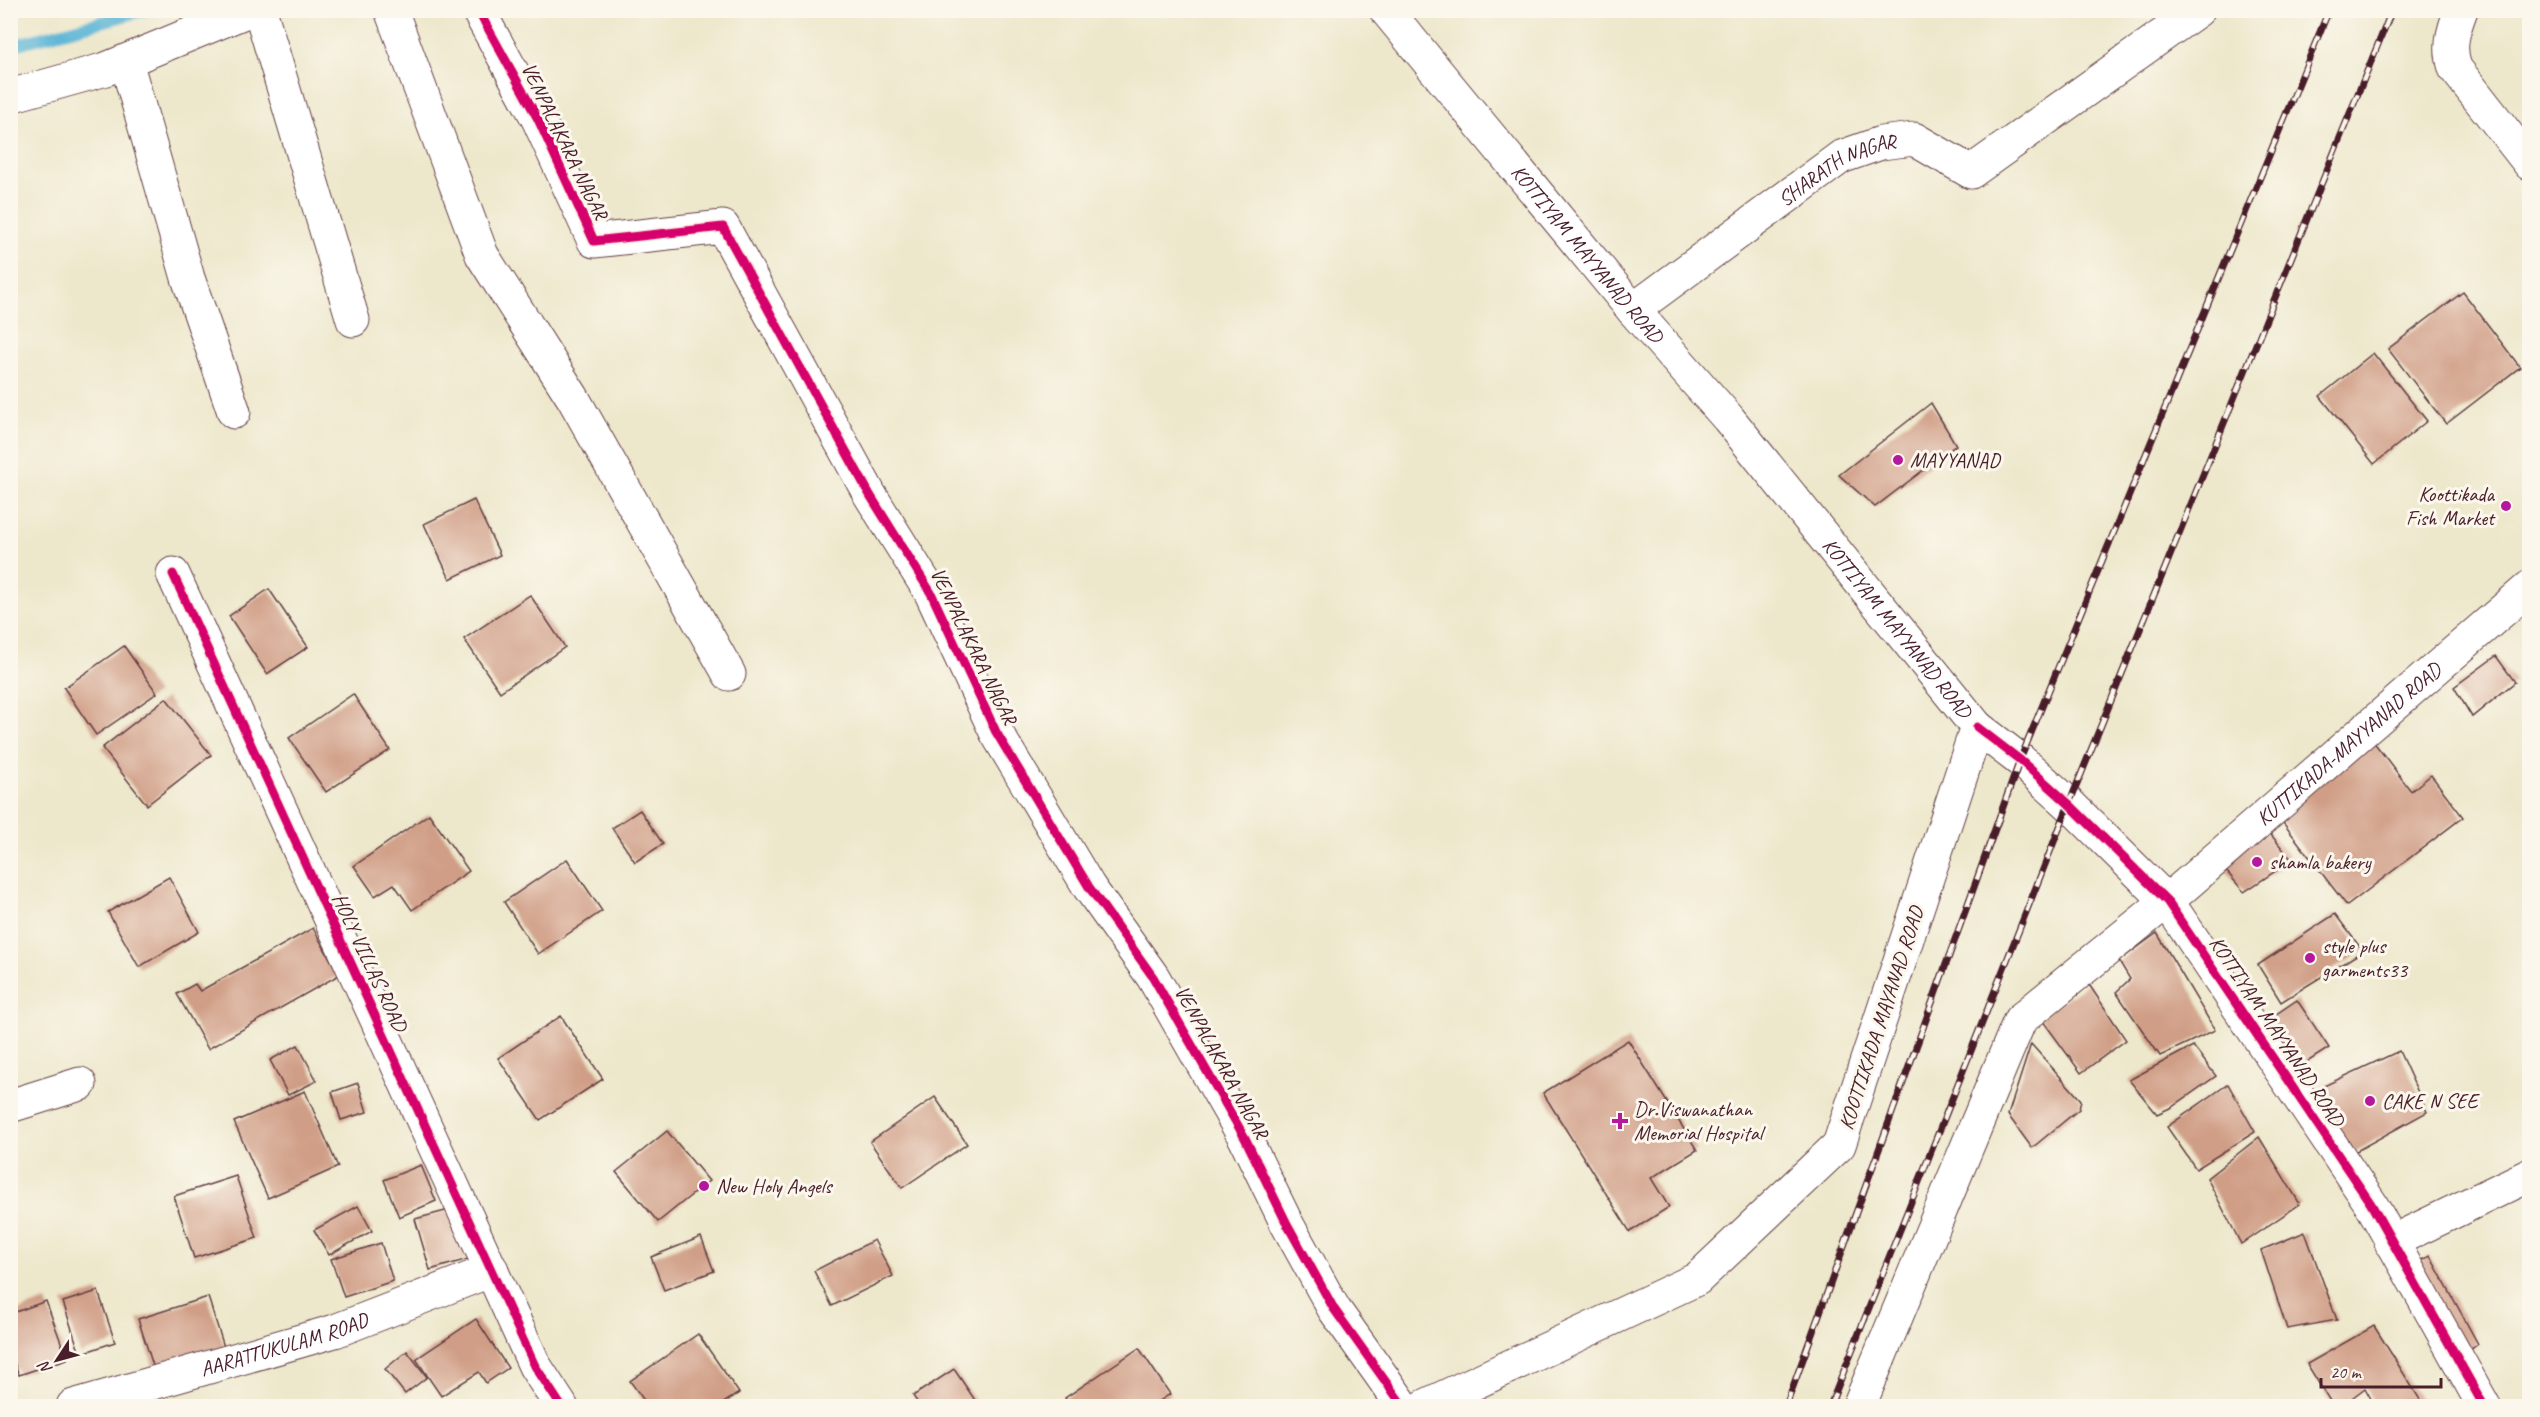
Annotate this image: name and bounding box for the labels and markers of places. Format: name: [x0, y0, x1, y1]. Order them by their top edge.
place label: MAYYANAD: [1910, 447, 2002, 473]
marker: MAYYANAD: [1891, 453, 1905, 467]
place label: Koottikada Fish Market: [2406, 481, 2496, 531]
marker: Koottikada Fish Market: [2499, 499, 2513, 513]
place label: shamla bakery: [2269, 849, 2372, 875]
marker: shamla bakery: [2250, 855, 2264, 869]
place label: style plus garments33: [2322, 933, 2409, 983]
marker: style plus garments33: [2303, 951, 2317, 965]
place label: CAKE N SEE: [2382, 1088, 2480, 1114]
marker: CAKE N SEE: [2363, 1094, 2377, 1108]
place label: Dr.Viswanathan Memorial Hospital: [1634, 1096, 1766, 1146]
marker: Dr.Viswanathan Memorial Hospital: [1611, 1112, 1629, 1130]
place label: New Holy Angels: [716, 1173, 833, 1199]
marker: New Holy Angels: [697, 1179, 711, 1193]

